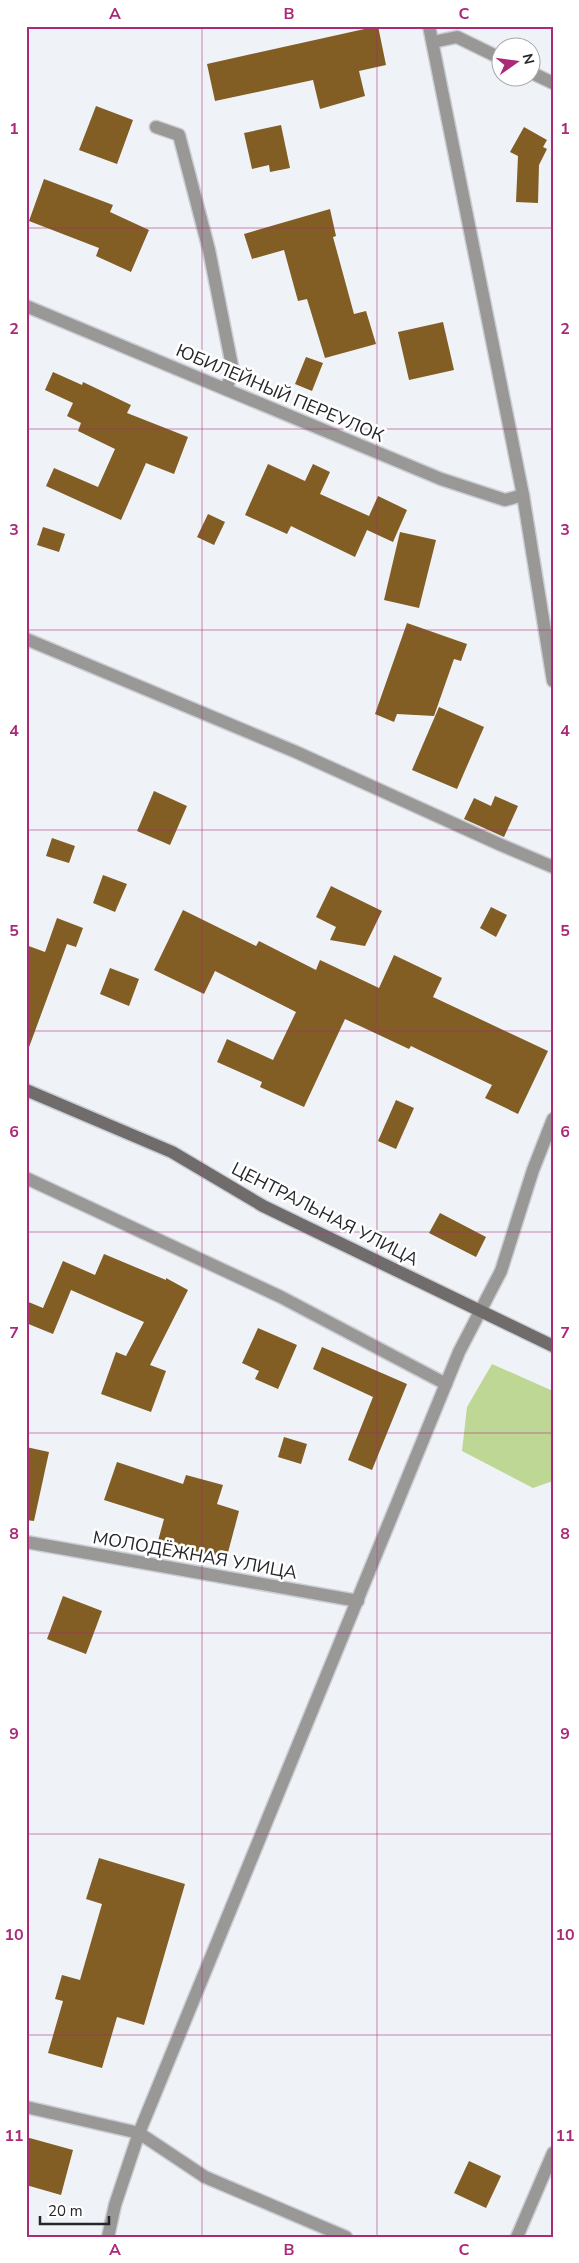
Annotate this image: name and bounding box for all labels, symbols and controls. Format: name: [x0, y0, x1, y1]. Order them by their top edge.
text: A: [109, 3, 121, 25]
text: B: [283, 3, 295, 25]
text: C: [459, 3, 470, 25]
north arrow: [492, 38, 542, 88]
text: N: [518, 52, 539, 66]
text: 1: [9, 118, 19, 140]
text: 1: [560, 118, 570, 140]
text: 2: [9, 318, 19, 340]
text: 2: [560, 318, 570, 340]
street label: ЮБИЛЕЙНЫЙ ПЕРЕУЛОК: [172, 338, 388, 448]
text: 3: [9, 519, 19, 541]
text: 3: [560, 519, 570, 541]
text: 4: [9, 720, 19, 742]
text: 4: [560, 720, 570, 742]
text: 5: [9, 920, 19, 942]
text: 5: [560, 920, 570, 942]
text: 6: [9, 1121, 19, 1143]
text: 6: [560, 1121, 570, 1143]
street label: ЦЕНТРАЛЬНАЯ УЛИЦА: [227, 1156, 423, 1272]
text: 7: [9, 1322, 19, 1344]
text: 7: [560, 1322, 570, 1344]
text: 8: [9, 1523, 19, 1545]
text: 8: [560, 1523, 570, 1545]
street label: МОЛОДЁЖНАЯ УЛИЦА: [91, 1525, 299, 1585]
text: 9: [9, 1723, 19, 1745]
text: 9: [560, 1723, 570, 1745]
text: 10: [4, 1924, 24, 1946]
text: 10: [555, 1924, 575, 1946]
text: 11: [4, 2125, 24, 2147]
text: 11: [555, 2125, 575, 2147]
scale bar: [40, 2193, 109, 2225]
text: 20 m: [48, 2201, 83, 2221]
text: A: [109, 2239, 121, 2261]
text: B: [283, 2239, 295, 2261]
text: C: [459, 2239, 470, 2261]

